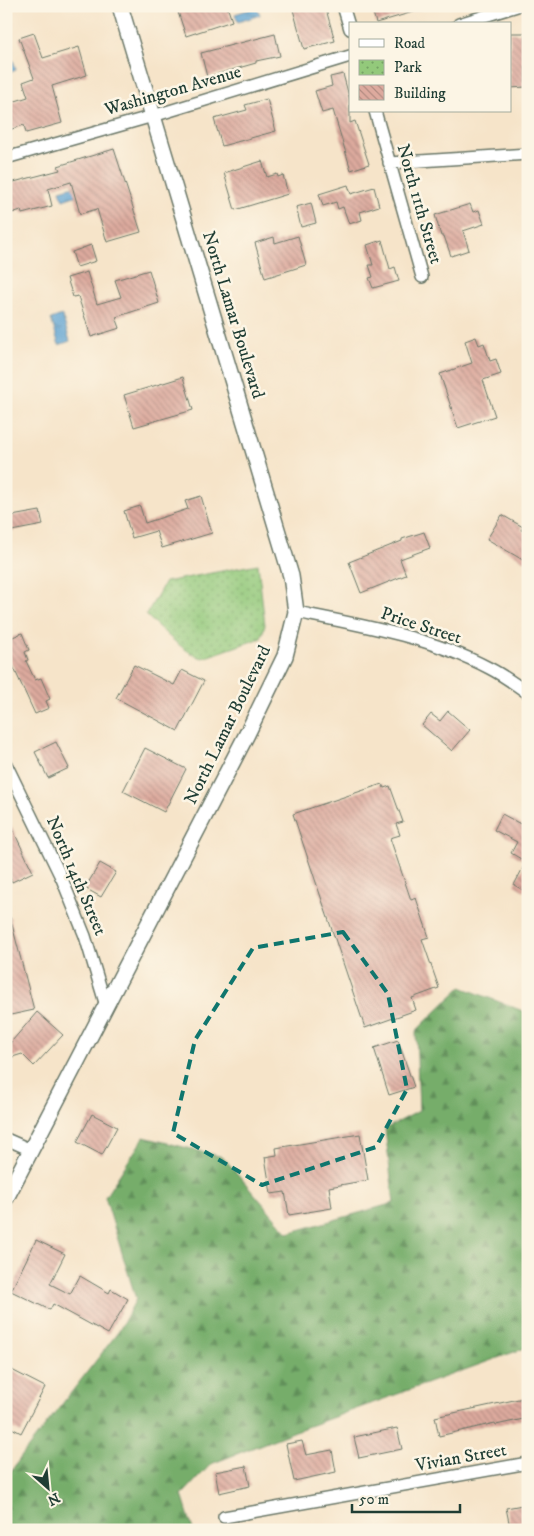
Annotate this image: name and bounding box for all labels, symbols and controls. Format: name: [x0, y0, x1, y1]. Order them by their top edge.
legend: [349, 22, 512, 112]
text: Road: [394, 34, 426, 53]
text: Park: [394, 58, 423, 77]
street label: Washington Avenue: [101, 61, 244, 121]
text: Building: [394, 84, 446, 103]
street label: North 11th Street: [391, 142, 447, 267]
street label: North Lamar Boulevard: [197, 229, 269, 401]
street label: Price Street: [378, 603, 464, 649]
street label: North Lamar Boulevard: [180, 642, 276, 808]
street label: North 14th Street: [41, 813, 111, 939]
street label: Vivian Street: [413, 1439, 508, 1477]
north arrow: [22, 1464, 72, 1514]
scale bar: [352, 1481, 459, 1513]
text: N: [44, 1488, 63, 1510]
text: 50 m: [359, 1490, 389, 1509]

